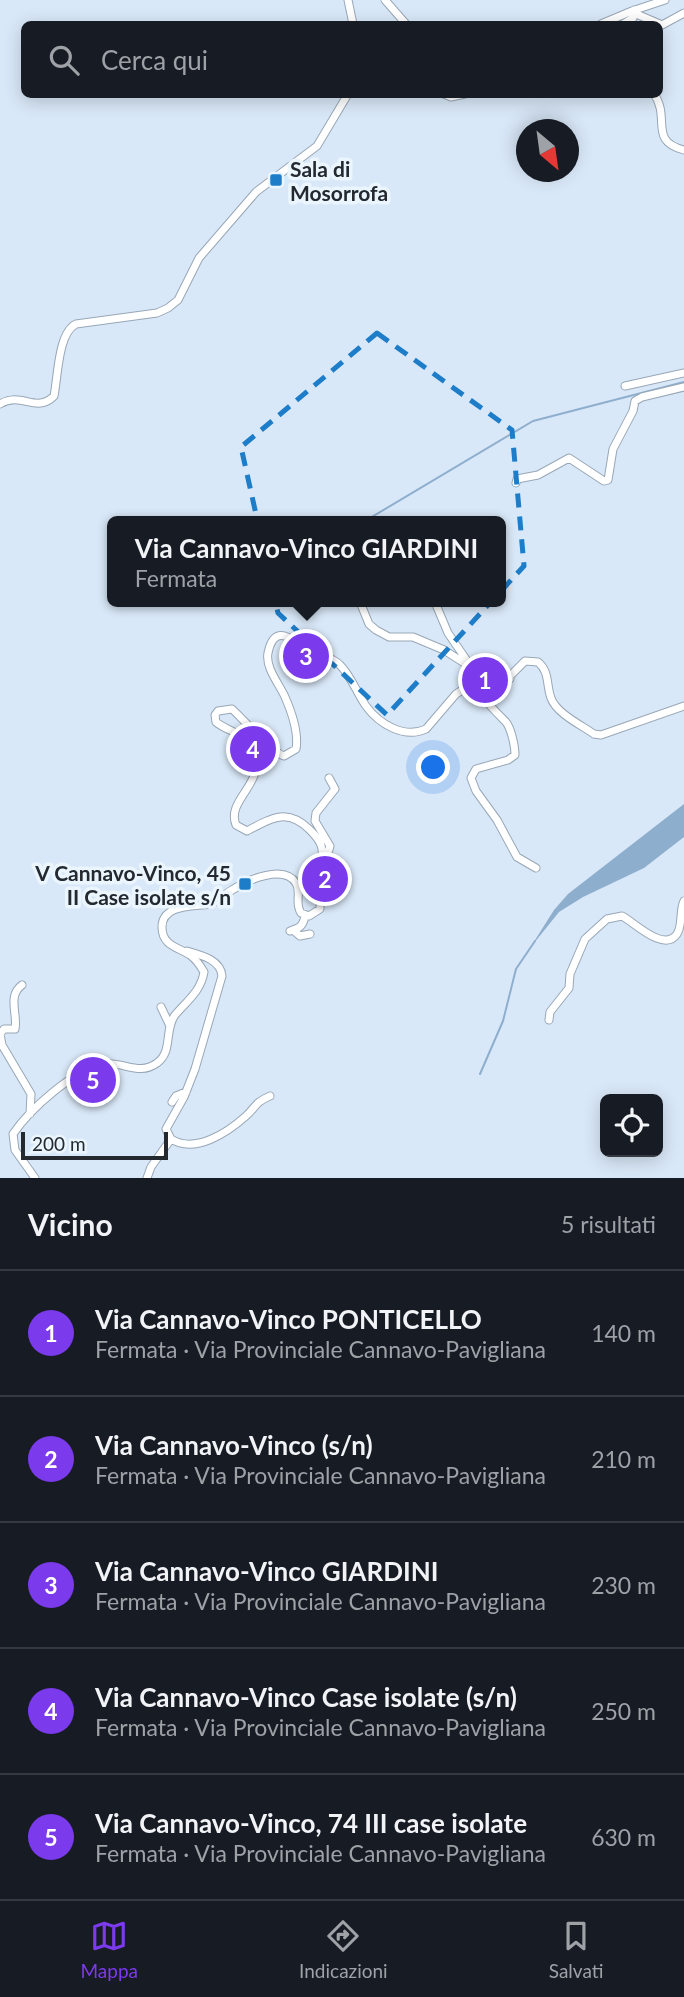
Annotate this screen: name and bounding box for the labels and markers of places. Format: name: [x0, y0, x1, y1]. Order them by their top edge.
place label: Sala di Mosorrofa: [290, 156, 388, 205]
marker: Sala di Mosorrofa: [268, 172, 284, 188]
pin: 3: [283, 630, 329, 682]
pin: 1: [462, 654, 508, 706]
pin: 4: [230, 723, 276, 775]
pin: 2: [302, 853, 348, 905]
place label: V Cannavo-Vinco, 45 II Case isolate s/n: [34, 860, 231, 909]
marker: V Cannavo-Vinco, 45 II Case isolate s/n: [237, 876, 253, 892]
pin: 5: [70, 1054, 116, 1106]

